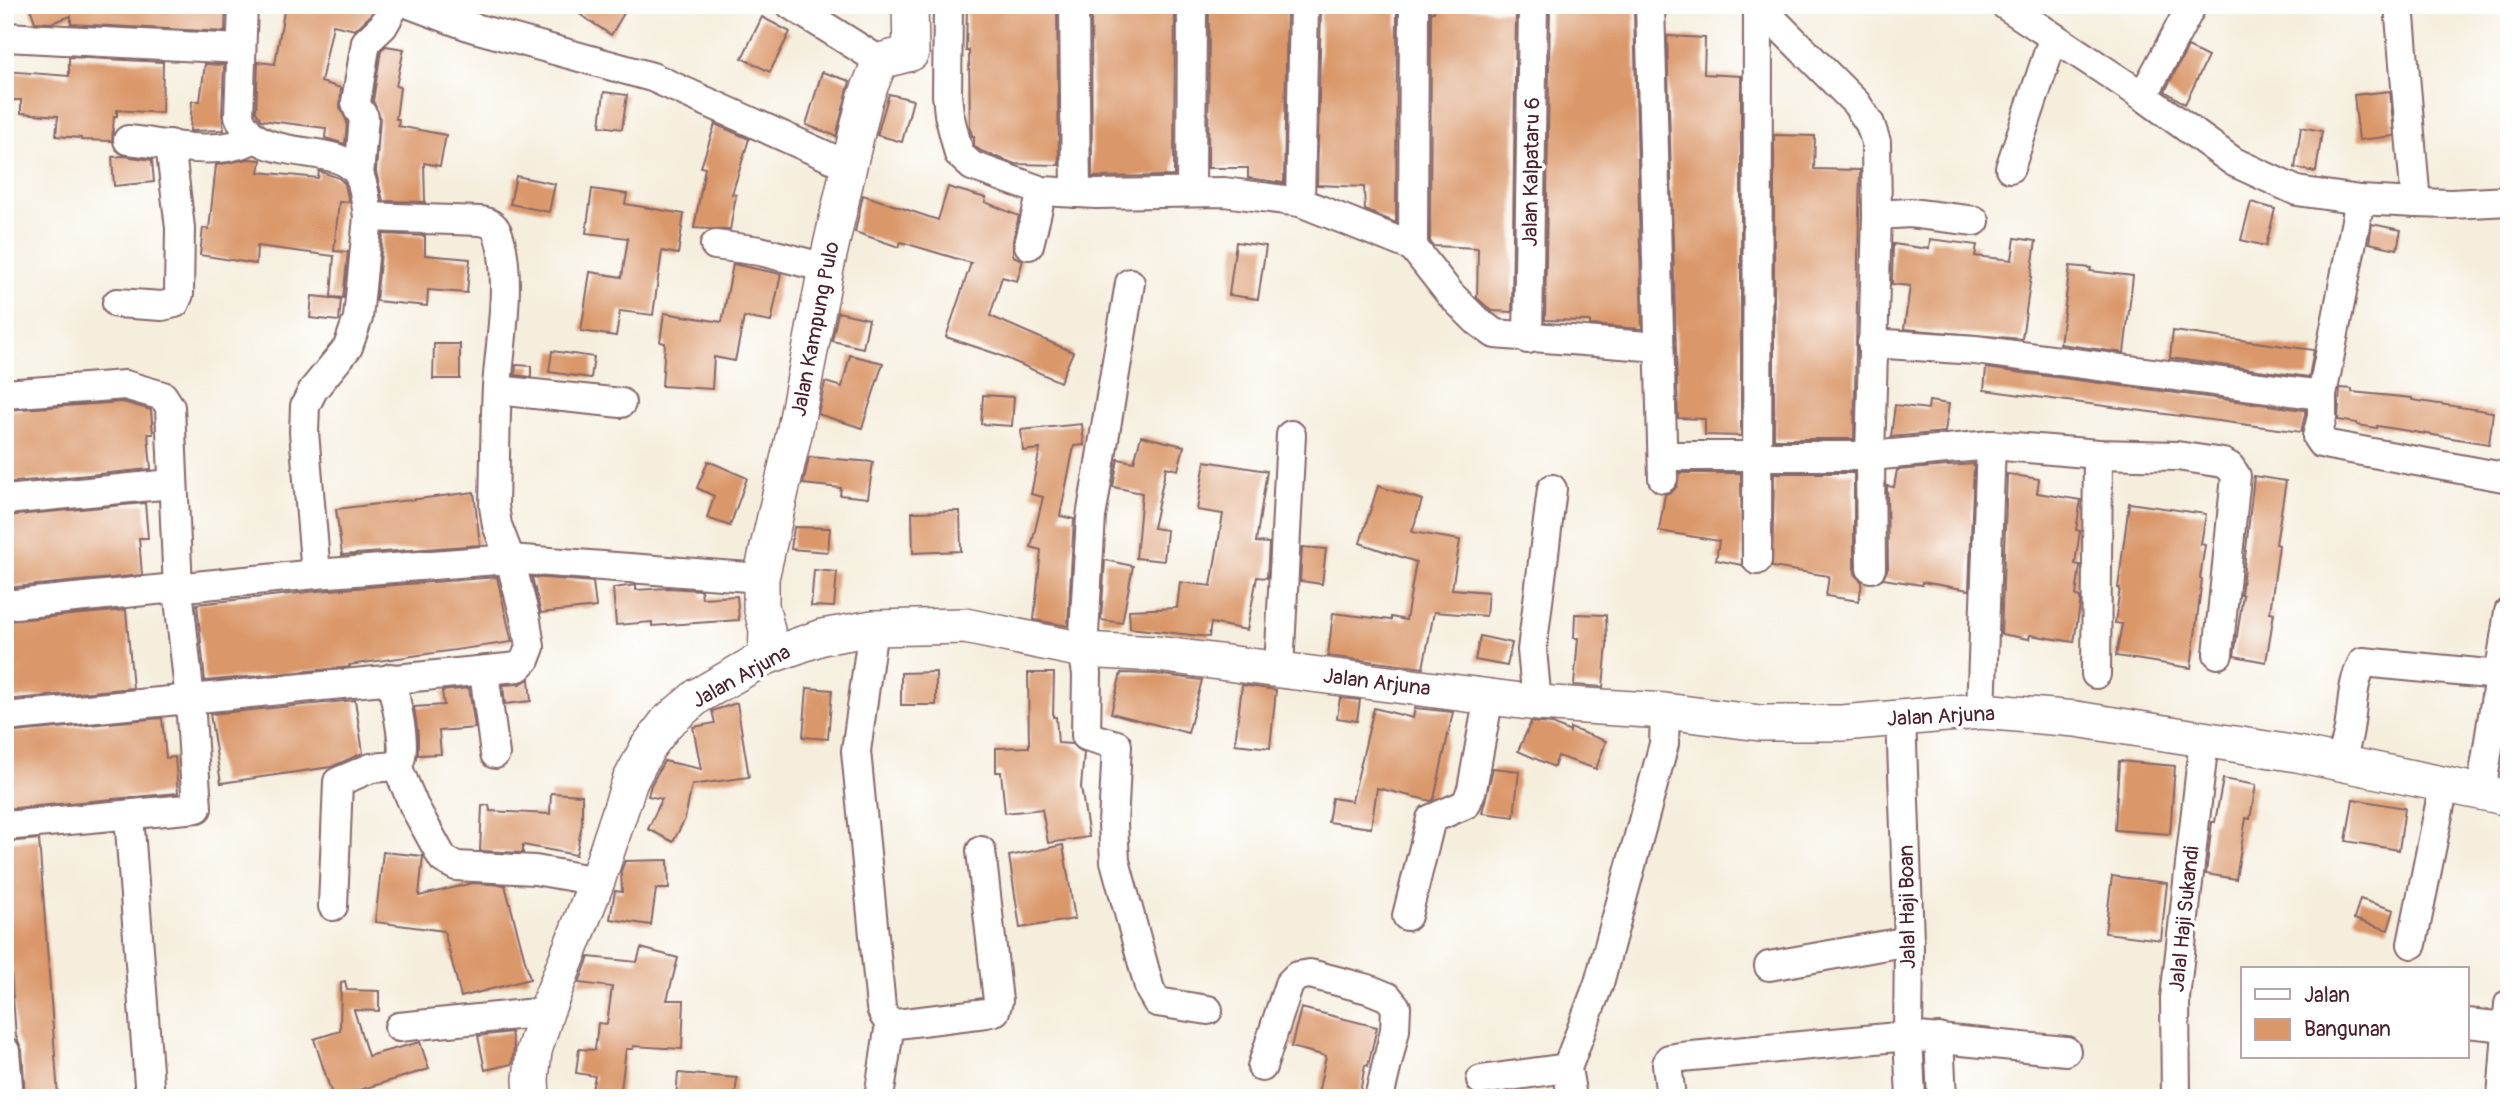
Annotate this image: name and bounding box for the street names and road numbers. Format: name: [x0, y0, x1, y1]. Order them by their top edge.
street label: Jalan Kalpataru 6: [1517, 97, 1546, 247]
street label: Jalan Kampung Pulo: [785, 239, 846, 419]
street label: Jalan Arjuna: [687, 638, 795, 714]
street label: Jalan Arjuna: [1322, 663, 1432, 702]
street label: Jalan Arjuna: [1886, 700, 1996, 733]
street label: Jalal Haji Sukandi: [2163, 844, 2206, 994]
street label: Jalal Haji Boan: [1893, 845, 1922, 969]

